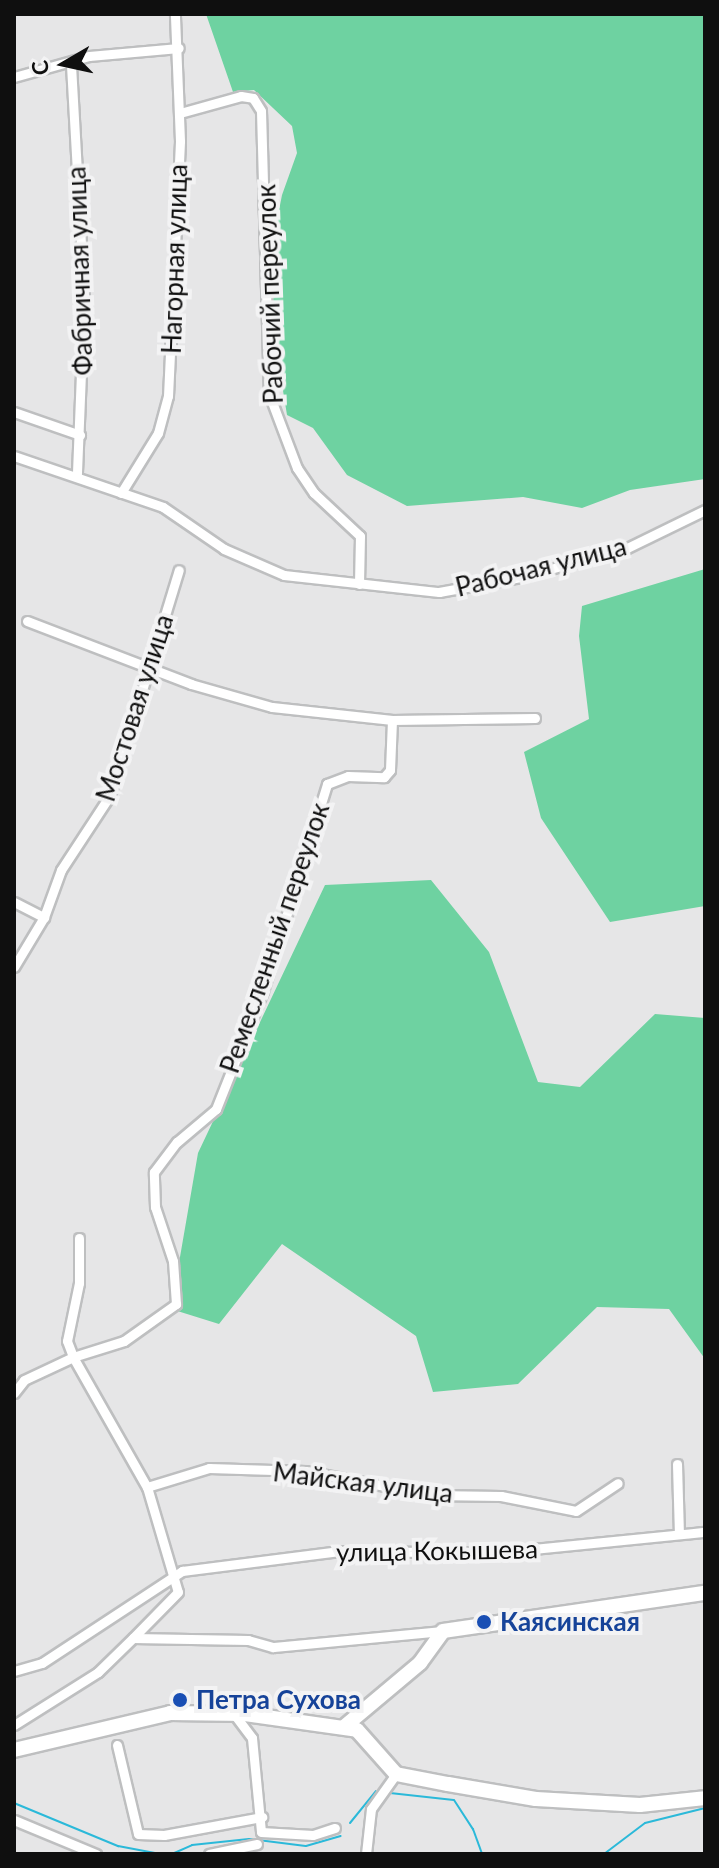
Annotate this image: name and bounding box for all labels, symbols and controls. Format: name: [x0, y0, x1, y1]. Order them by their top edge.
north arrow: [24, 24, 104, 104]
text: С: [25, 59, 54, 77]
street label: Нагорная улица: [156, 164, 194, 354]
street label: Фабричная улица: [61, 166, 99, 376]
street label: Рабочий переулок: [251, 184, 289, 404]
street label: Рабочая улица: [452, 531, 630, 603]
street label: Мостовая улица: [90, 611, 180, 805]
street label: Ремесленный переулок: [214, 799, 336, 1077]
street label: Майская улица: [271, 1456, 455, 1510]
street label: улица Кокышева: [336, 1534, 538, 1568]
place label: Каясинская: [500, 1606, 640, 1638]
marker: Каясинская: [475, 1613, 493, 1631]
place label: Петра Сухова: [196, 1684, 361, 1716]
marker: Петра Сухова: [171, 1691, 189, 1709]

